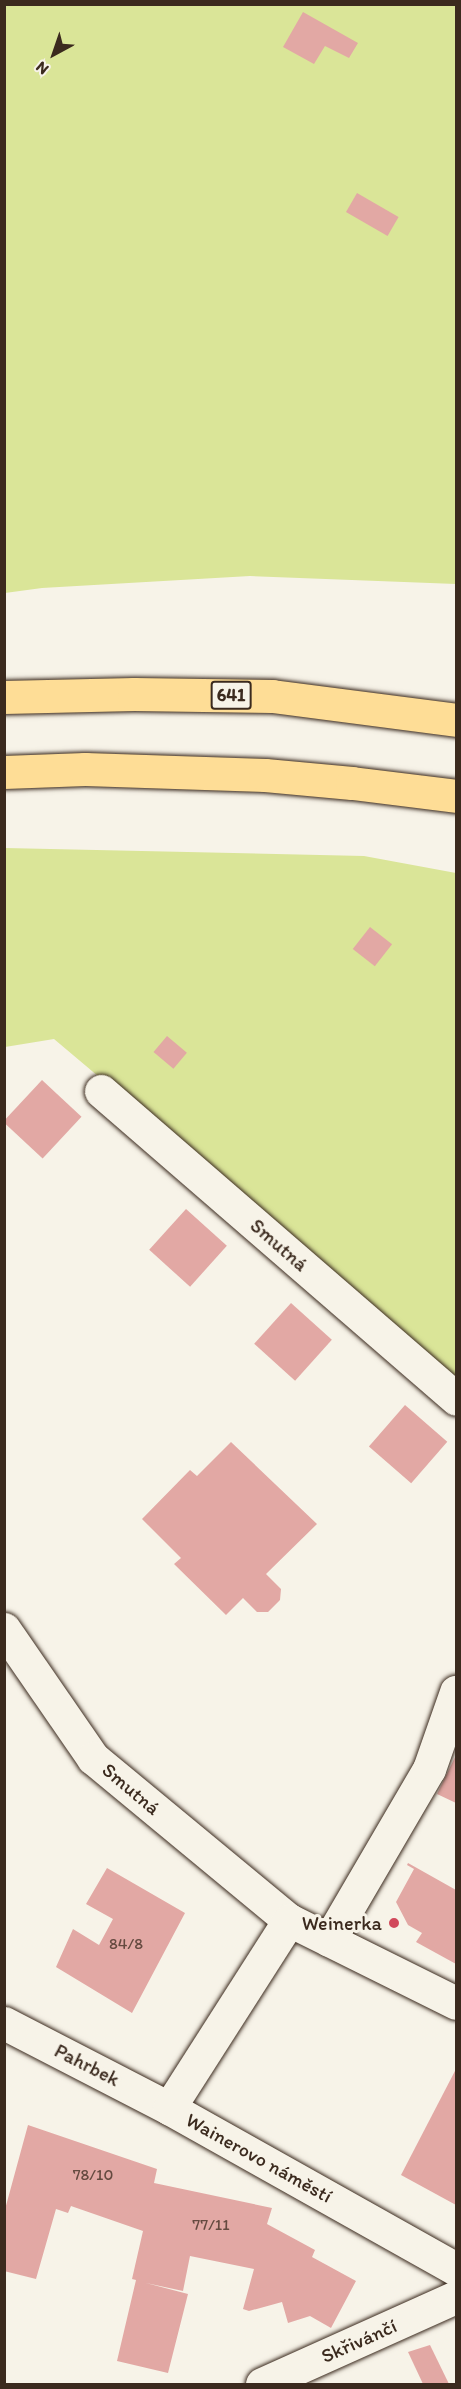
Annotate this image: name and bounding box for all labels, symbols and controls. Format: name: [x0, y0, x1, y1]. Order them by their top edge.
north arrow: [24, 24, 84, 84]
text: N: [32, 57, 52, 79]
road number: 641: [210, 680, 252, 710]
street label: Smutná: [245, 1214, 313, 1276]
street label: Smutná: [97, 1758, 165, 1820]
place label: Weinerka: [302, 1911, 382, 1935]
marker: Weinerka: [387, 1916, 401, 1930]
house number: 84/8: [109, 1934, 143, 1954]
street label: Pahrbek: [50, 2038, 124, 2092]
street label: Wainerovo náměstí: [182, 2108, 336, 2208]
house number: 78/10: [73, 2165, 113, 2185]
house number: 77/11: [192, 2215, 230, 2235]
street label: Skřivánčí: [318, 2314, 400, 2368]

